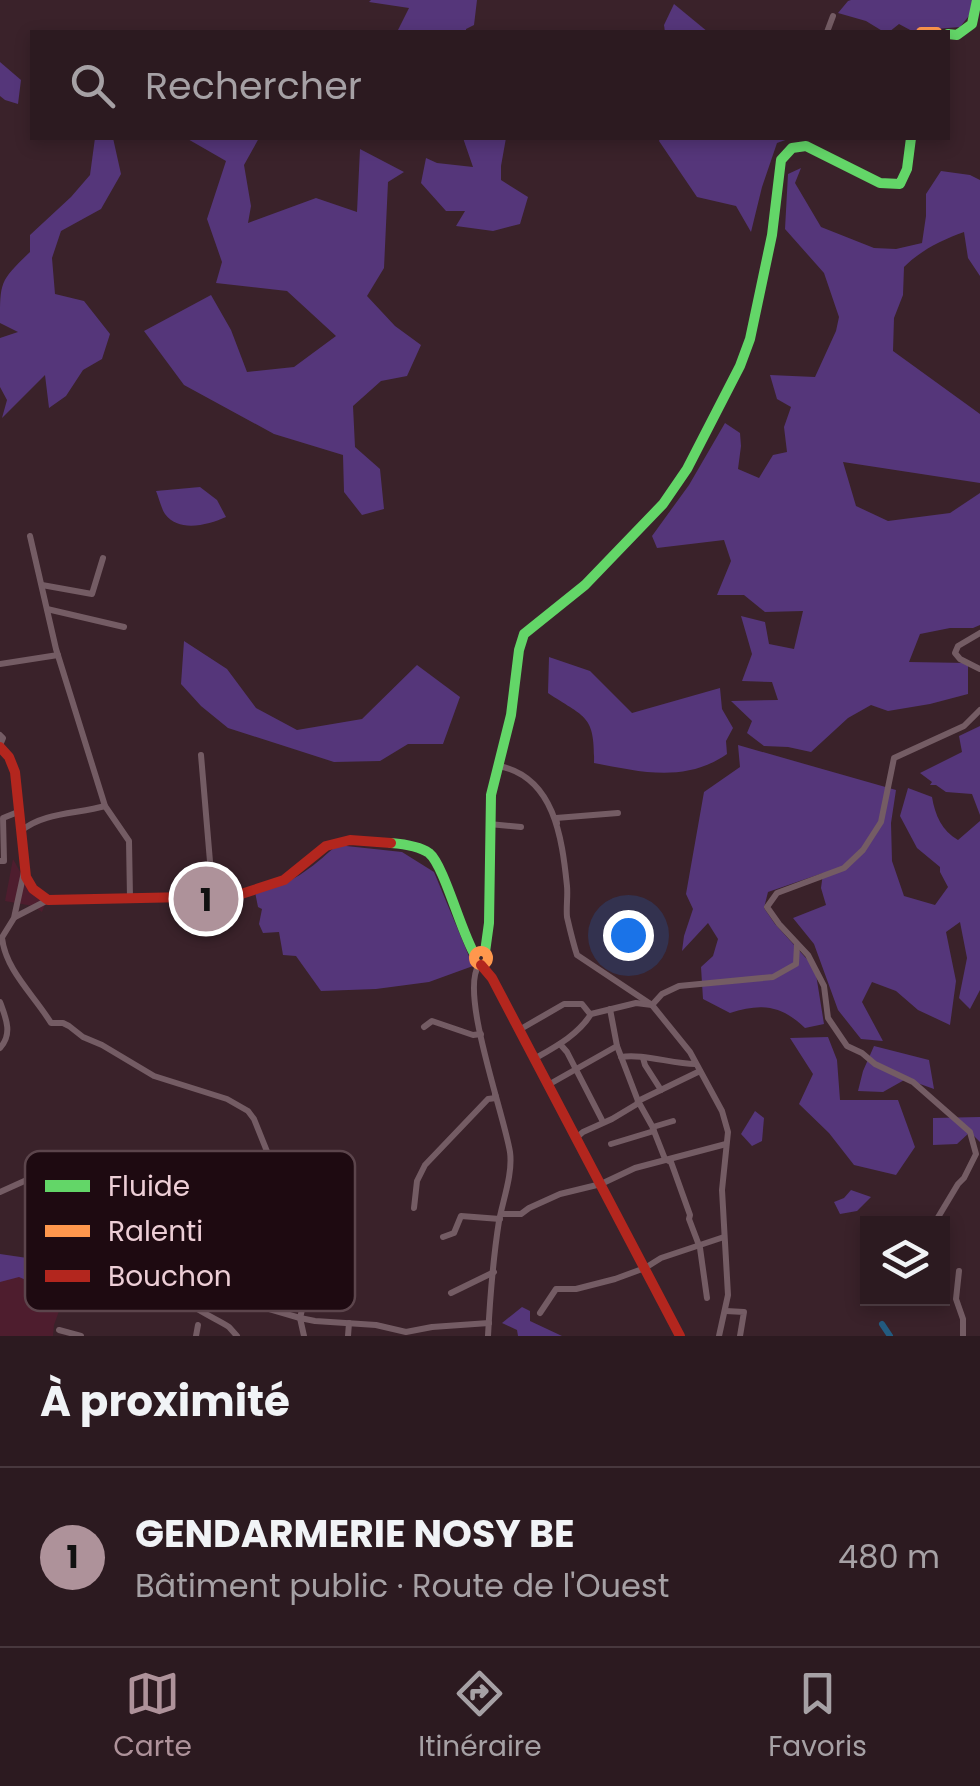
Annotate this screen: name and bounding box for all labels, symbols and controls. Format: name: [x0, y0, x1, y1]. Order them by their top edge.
search box: [30, 30, 950, 140]
icon: search: [65, 58, 120, 113]
text: Rechercher: [145, 59, 362, 112]
pin: 1: [174, 862, 238, 936]
your location: [603, 910, 654, 961]
legend: [25, 1151, 355, 1311]
text: Fluide: [108, 1167, 190, 1206]
text: Ralenti: [108, 1212, 203, 1251]
map controls: [860, 1216, 950, 1306]
button: layers: [860, 1216, 950, 1306]
text: Bouchon: [108, 1257, 232, 1296]
text: À proximité: [40, 1372, 290, 1431]
text: GENDARMERIE NOSY BE: [135, 1507, 575, 1560]
text: 1: [66, 1534, 79, 1579]
text: 480 m: [838, 1534, 940, 1579]
text: Bâtiment public · Route de l'Ouest: [135, 1563, 669, 1608]
tab: Carte: [113, 1666, 192, 1768]
tab: Itinéraire: [418, 1666, 542, 1768]
tab: Favoris: [768, 1666, 867, 1768]

